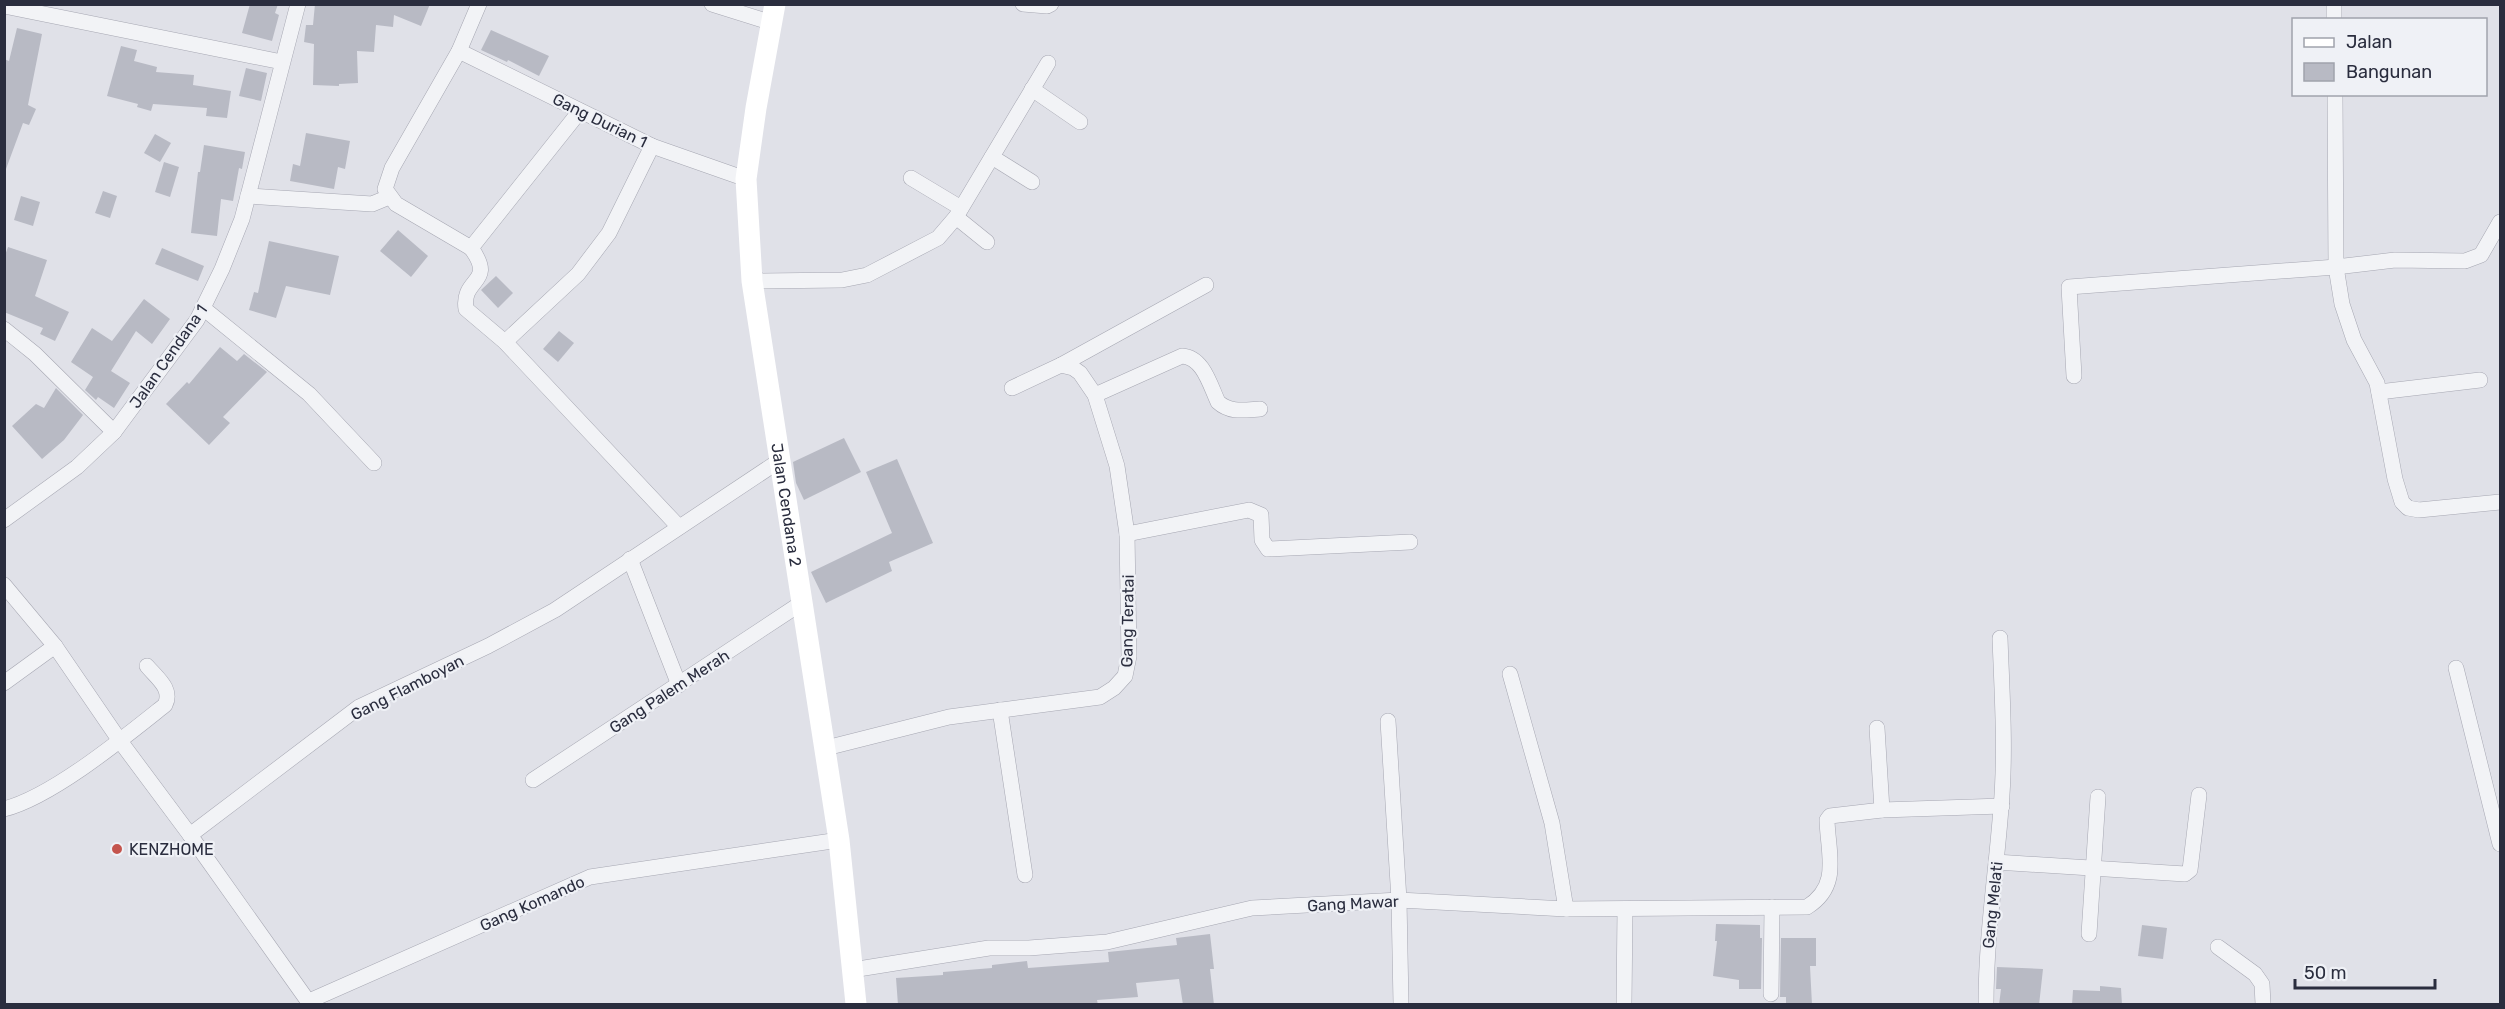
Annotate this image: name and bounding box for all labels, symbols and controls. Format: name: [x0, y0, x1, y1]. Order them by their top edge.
legend: [2292, 18, 2487, 96]
text: Jalan: [2346, 31, 2393, 53]
text: Bangunan: [2346, 61, 2432, 83]
street label: Gang Durian 1: [549, 89, 650, 152]
street label: Jalan Cendana 1: [126, 301, 211, 412]
street label: Jalan Cendana 2: [767, 442, 805, 568]
street label: Gang Teratai: [1117, 574, 1138, 668]
street label: Gang Palem Merah: [606, 646, 733, 737]
street label: Gang Flamboyan: [347, 651, 467, 724]
place label: KENZHOME: [129, 840, 214, 859]
marker: KENZHOME: [110, 842, 124, 856]
street label: Gang Melati: [1978, 861, 2007, 949]
street label: Gang Komando: [477, 872, 588, 935]
street label: Gang Mawar: [1307, 892, 1399, 915]
scale bar: [2295, 952, 2434, 990]
text: 50 m: [2304, 962, 2347, 984]

